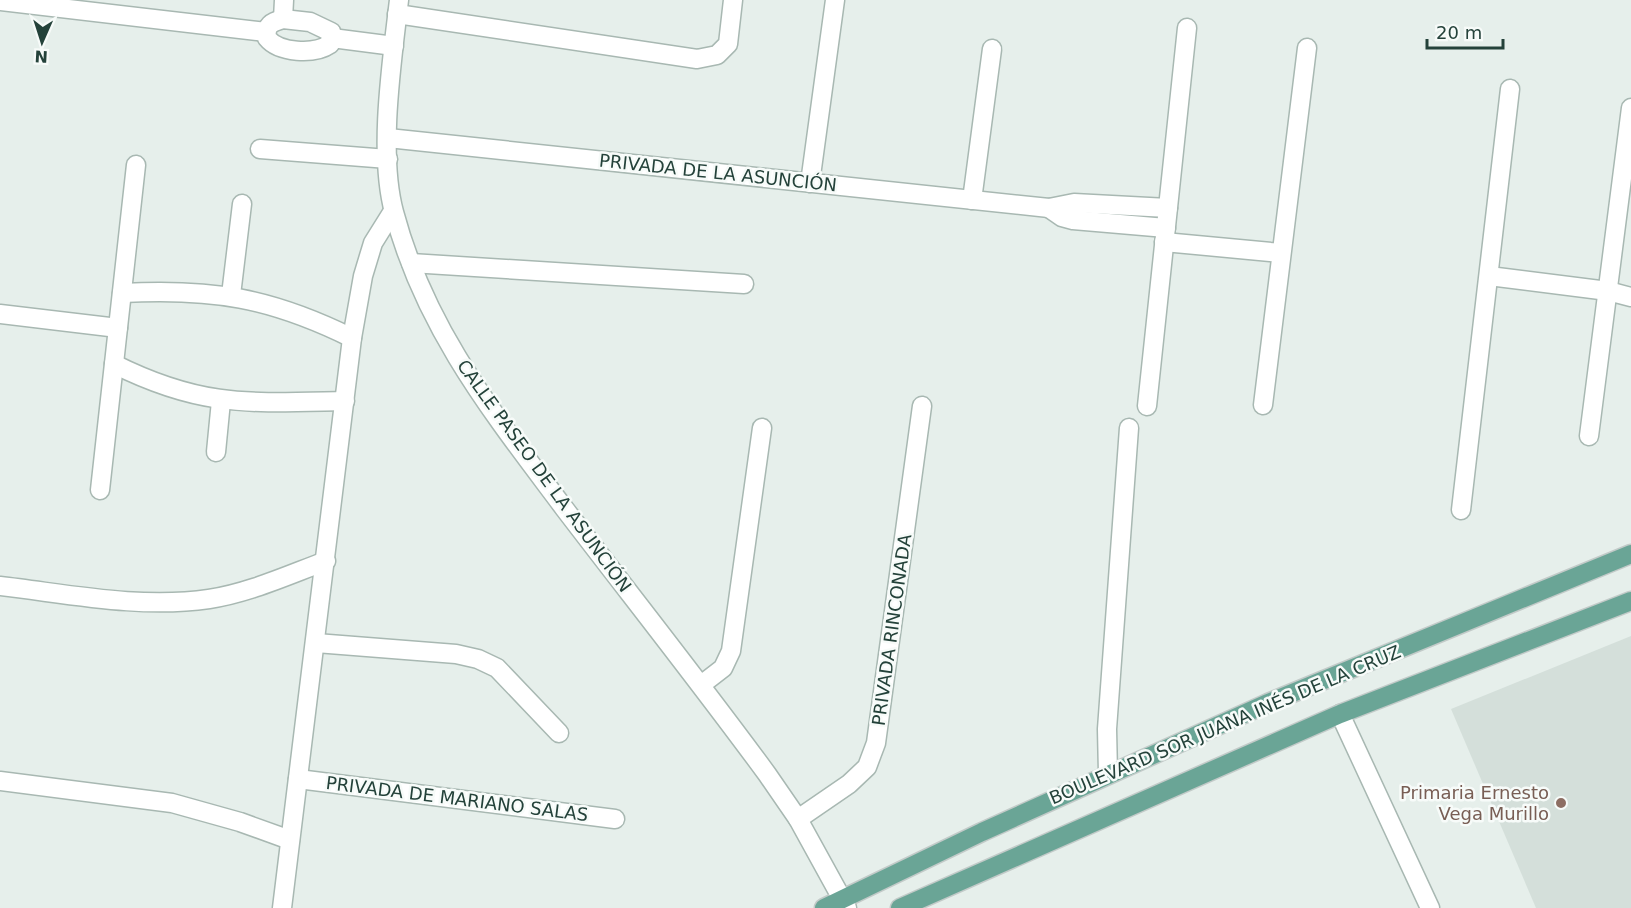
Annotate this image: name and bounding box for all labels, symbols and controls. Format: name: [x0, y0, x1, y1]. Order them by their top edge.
north arrow: [12, 12, 72, 72]
scale bar: [1427, 12, 1504, 50]
text: 20 m: [1436, 22, 1482, 43]
text: N: [34, 47, 48, 66]
street label: PRIVADA DE LA ASUNCIÓN: [598, 150, 838, 195]
street label: CALLE PASEO DE LA ASUNCIÓN: [453, 355, 636, 596]
street label: PRIVADA RINCONADA: [868, 532, 915, 727]
street label: BOULEVARD SOR JUANA INÉS DE LA CRUZ: [1046, 641, 1404, 808]
street label: PRIVADA DE MARIANO SALAS: [325, 772, 589, 825]
place label: Primaria Ernesto Vega Murillo: [1400, 782, 1549, 824]
marker: Primaria Ernesto Vega Murillo: [1554, 796, 1568, 810]

